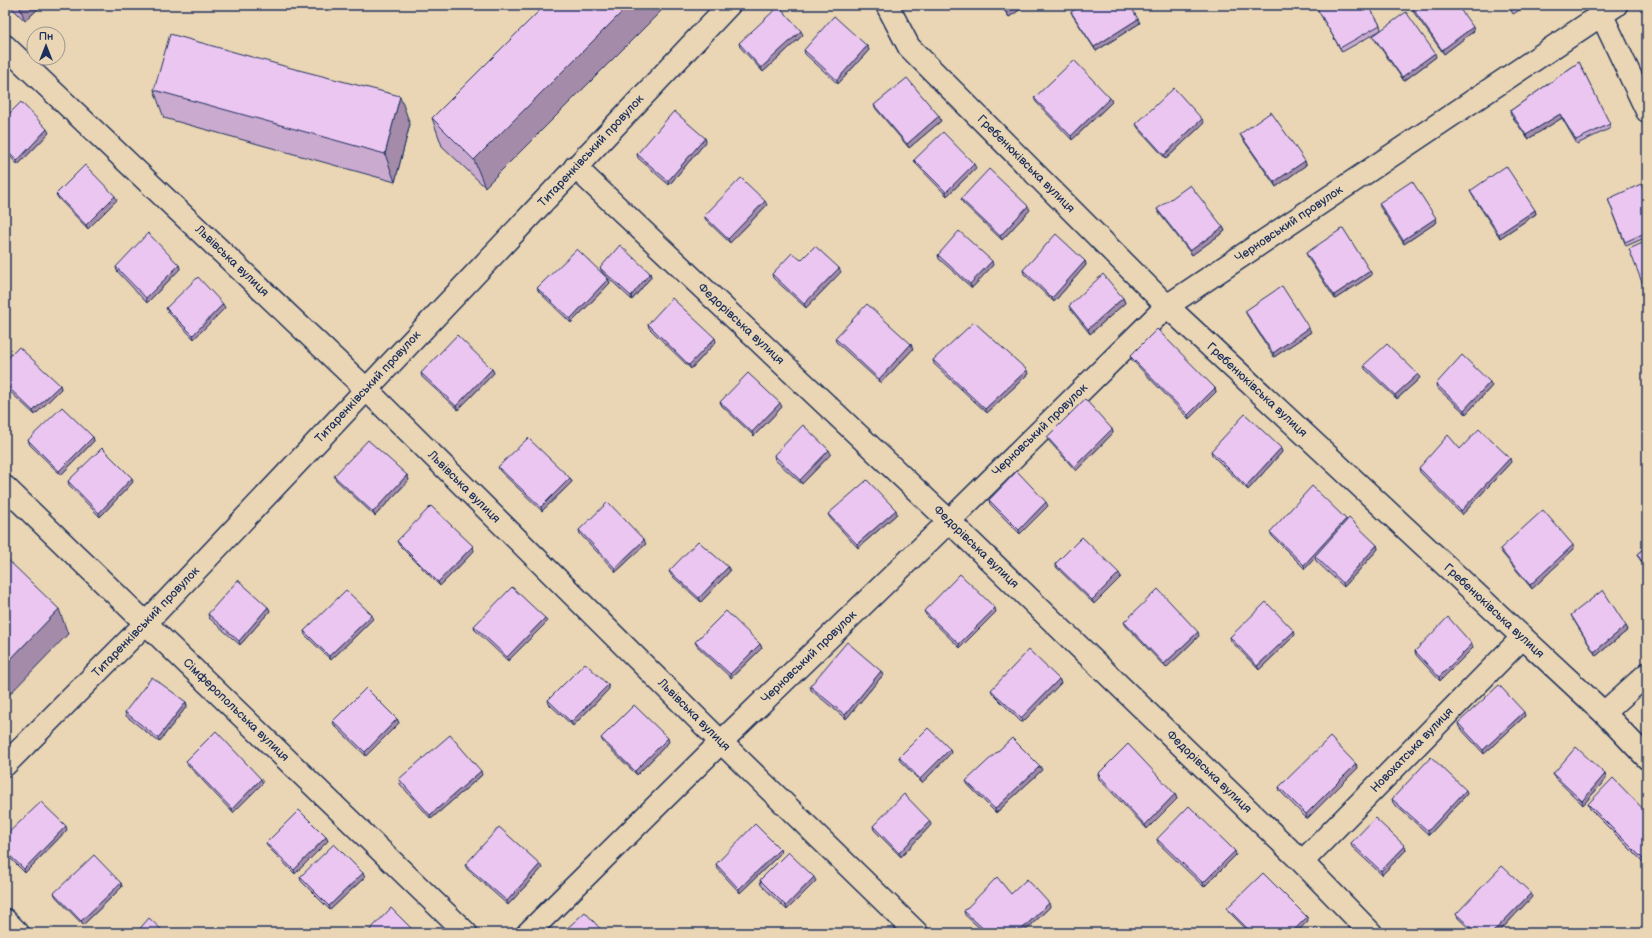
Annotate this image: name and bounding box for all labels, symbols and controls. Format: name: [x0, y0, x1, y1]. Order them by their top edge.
north arrow: [26, 26, 66, 66]
text: Пн: [39, 30, 53, 43]
street label: Титаренківський провулок: [535, 91, 647, 210]
street label: Гребенюківська вулиця: [974, 112, 1078, 216]
street label: Черновський провулок: [1232, 182, 1346, 266]
street label: Львівська вулиця: [191, 221, 272, 300]
street label: Федорівська вулиця: [695, 280, 788, 368]
street label: Титаренківський провулок: [312, 327, 424, 446]
street label: Гребенюківська вулиця: [1204, 339, 1311, 441]
street label: Черновський провулок: [989, 380, 1091, 480]
street label: Львівська вулиця: [424, 447, 504, 527]
street label: Федорівська вулиця: [930, 502, 1022, 592]
street label: Гребенюківська вулиця: [1441, 560, 1548, 662]
street label: Титаренківський провулок: [89, 563, 203, 681]
street label: Черновський провулок: [758, 607, 860, 707]
street label: Сімферопольська вулиця: [180, 655, 293, 765]
street label: Львівська вулиця: [654, 675, 734, 755]
street label: Новохатська вулиця: [1367, 704, 1457, 796]
street label: Федорівська вулиця: [1163, 727, 1255, 817]

